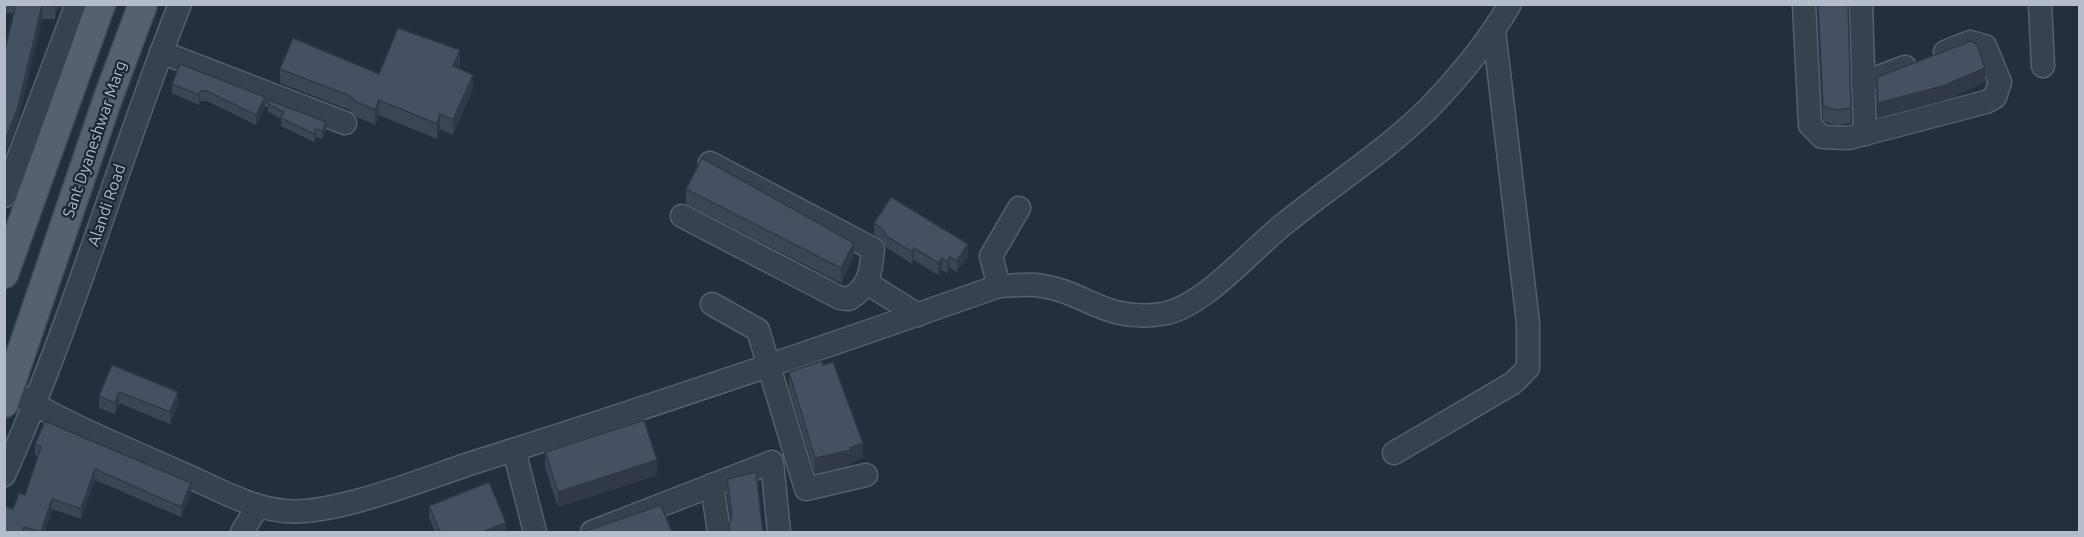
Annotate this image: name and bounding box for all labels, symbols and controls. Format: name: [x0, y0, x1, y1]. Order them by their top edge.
street label: Sant Dyaneshwar Marg: [59, 58, 129, 220]
street label: Alandi Road: [84, 162, 128, 248]

